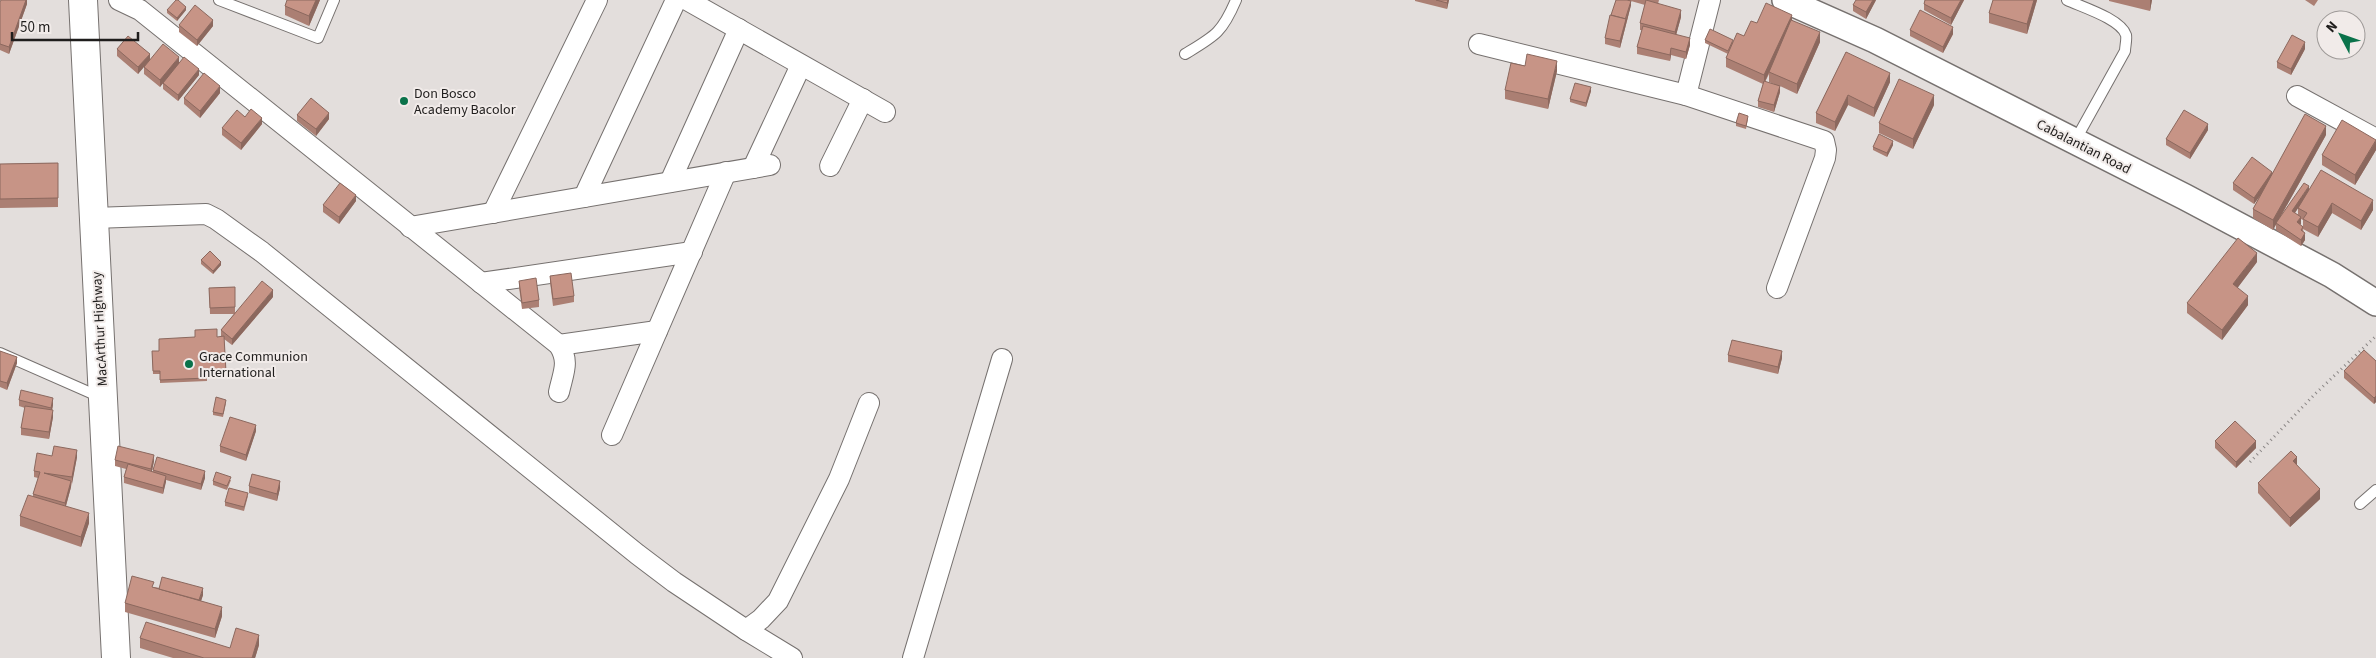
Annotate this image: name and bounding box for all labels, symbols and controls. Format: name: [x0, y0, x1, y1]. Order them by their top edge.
scale bar: [12, 10, 139, 42]
north arrow: [2316, 10, 2366, 60]
text: 50 m: [20, 17, 50, 38]
text: N: [2321, 17, 2343, 37]
place label: Don Bosco Academy Bacolor: [414, 84, 516, 120]
marker: Don Bosco Academy Bacolor: [398, 95, 410, 107]
street label: Cabalantian Road: [2033, 114, 2134, 179]
street label: MacArthur Highway: [87, 271, 113, 387]
place label: Grace Communion International: [199, 347, 308, 383]
marker: Grace Communion International: [183, 358, 195, 370]

